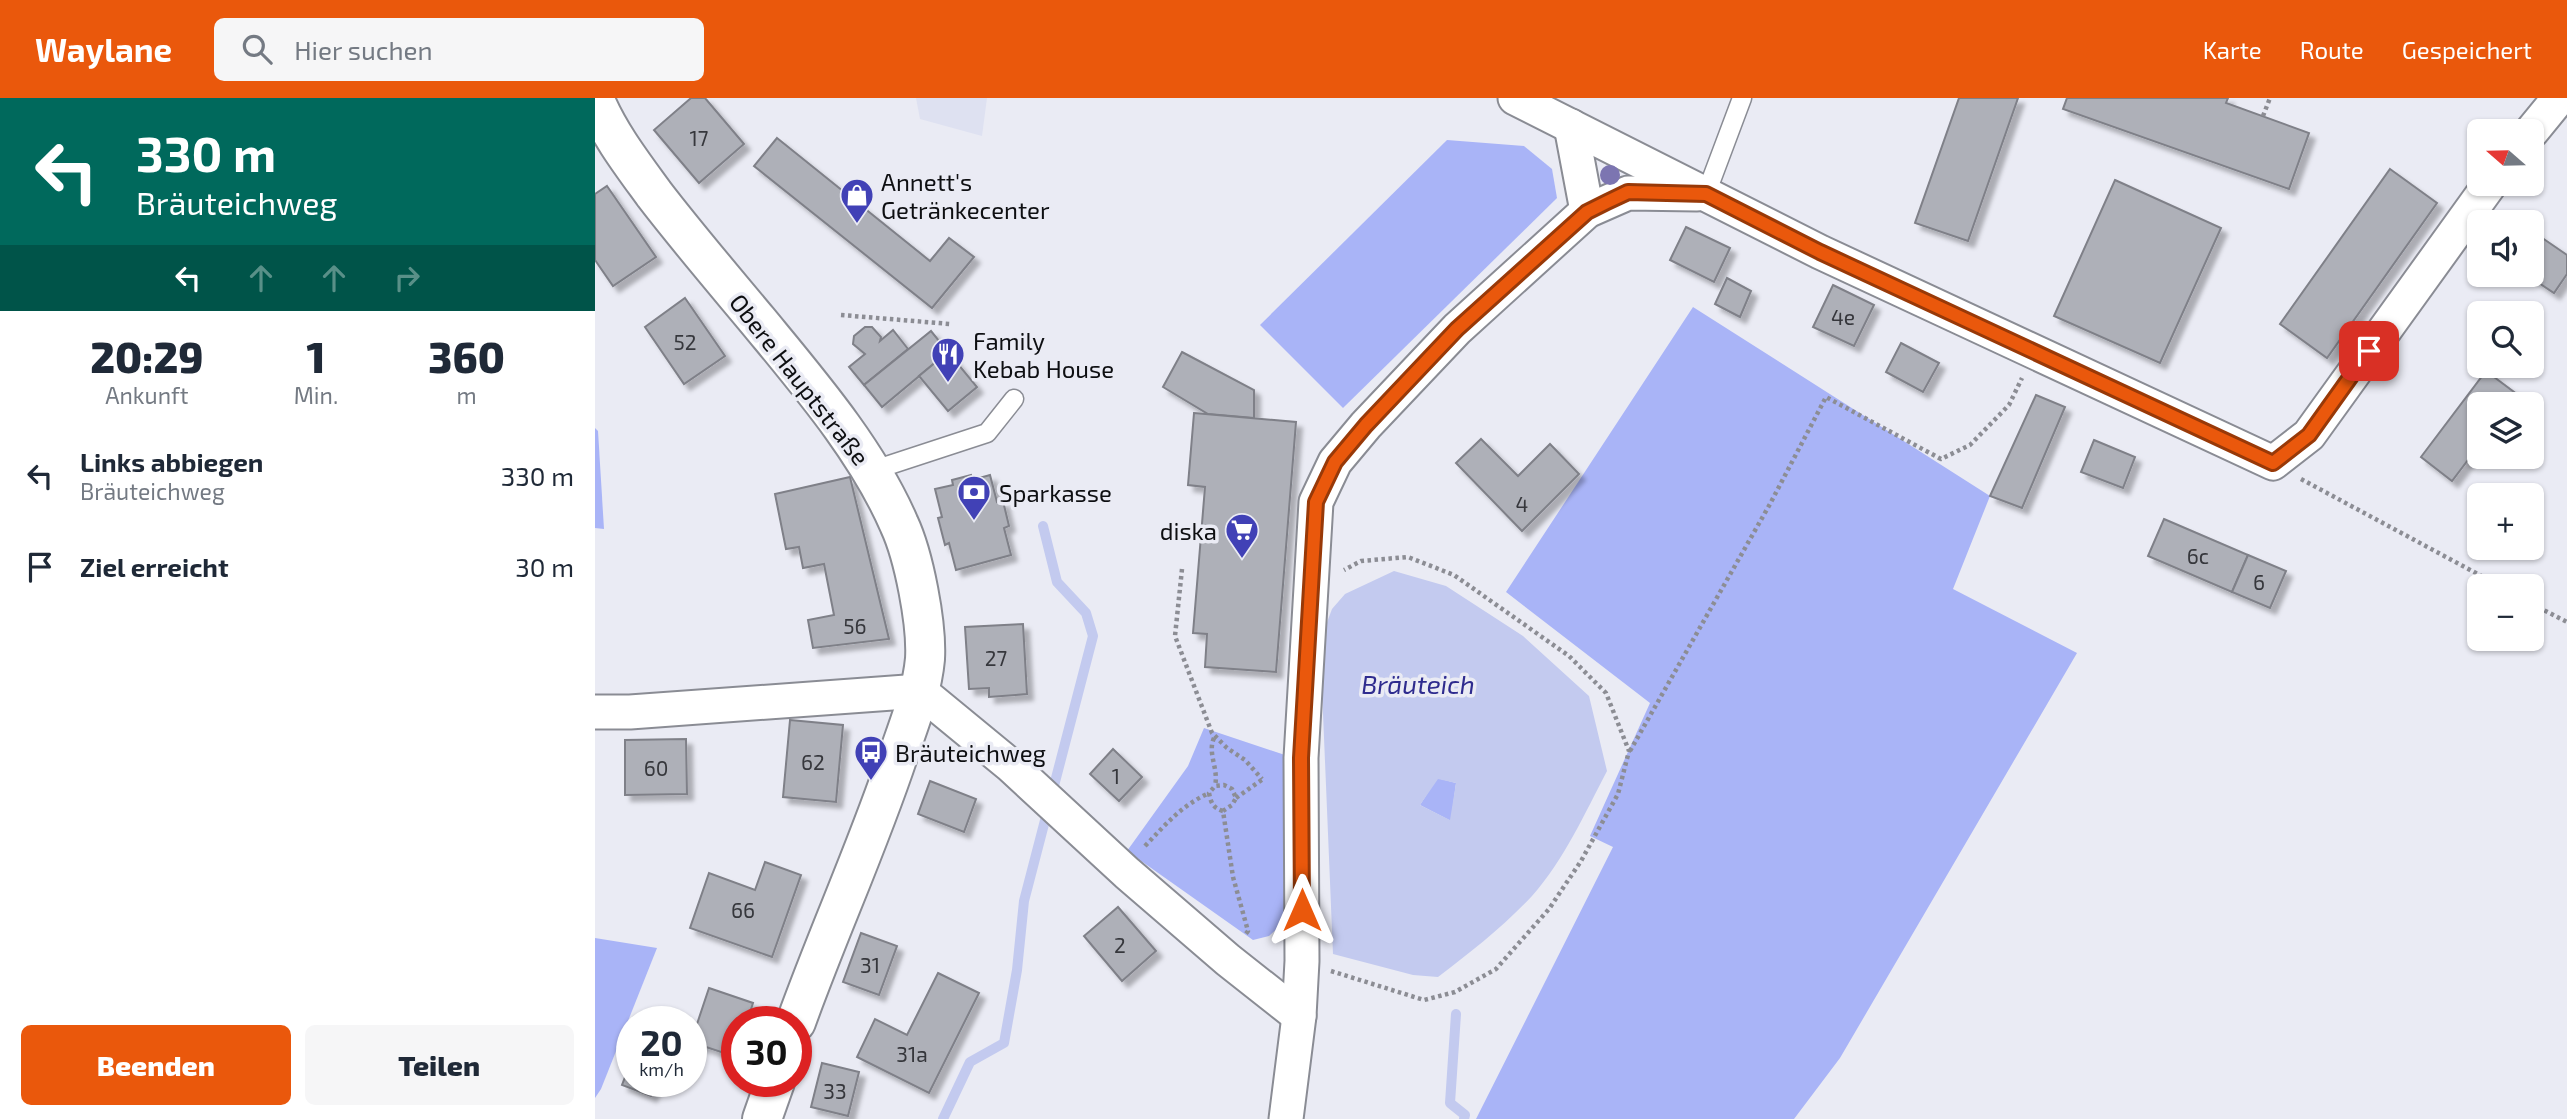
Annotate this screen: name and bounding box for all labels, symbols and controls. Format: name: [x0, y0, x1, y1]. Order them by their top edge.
search box: [214, 18, 704, 81]
text: Waylane: [35, 29, 172, 69]
icon: search: [238, 30, 276, 68]
text: Hier suchen: [294, 34, 433, 65]
text: Karte: [2203, 35, 2262, 64]
text: Route: [2300, 35, 2364, 64]
text: Gespeichert: [2402, 35, 2532, 64]
north arrow: [2467, 119, 2545, 196]
map controls: [2467, 119, 2544, 651]
text: 330 m: [136, 123, 276, 182]
house number: 17: [689, 125, 709, 150]
icon: left: [21, 126, 112, 217]
place label: Annett's Getränkecenter: [881, 167, 1050, 224]
shop icon: Annett's Getränkecenter: [838, 176, 876, 225]
text: Bräuteichweg: [136, 183, 337, 221]
button: sound: [2467, 210, 2544, 287]
icon: left: [169, 259, 207, 297]
icon: ahead: [242, 259, 280, 297]
icon: ahead: [315, 259, 353, 297]
icon: right: [388, 259, 426, 297]
street label: Obere Hauptstraße: [724, 288, 876, 470]
button: search: [2467, 301, 2544, 378]
house number: 4e: [1831, 304, 1855, 329]
pin: [2339, 321, 2399, 381]
place label: Family Kebab House: [973, 326, 1114, 383]
house number: 52: [673, 329, 697, 354]
text: 20:29: [90, 331, 203, 381]
text: 1: [306, 331, 325, 381]
text: 360: [428, 331, 505, 381]
icon: arrive: [2350, 332, 2388, 370]
restaurant icon: Family Kebab House: [929, 335, 967, 384]
text: Ankunft: [105, 381, 189, 409]
text: Min.: [294, 381, 338, 409]
text: m: [456, 381, 477, 409]
button: layers: [2467, 392, 2544, 469]
text: Links abbiegen: [80, 446, 264, 477]
icon: left: [21, 457, 59, 495]
text: 330 m: [501, 460, 574, 491]
bank icon: Sparkasse: [955, 473, 993, 522]
text: Bräuteichweg: [80, 477, 225, 505]
place label: Sparkasse: [999, 478, 1112, 507]
button: +: [2467, 483, 2544, 560]
house number: 4: [1516, 491, 1528, 516]
supermarket icon: diska: [1223, 511, 1261, 560]
place label: diska: [1160, 516, 1217, 545]
house number: 6c: [2187, 543, 2209, 568]
icon: arrive: [21, 548, 59, 586]
text: Ziel erreicht: [80, 551, 229, 582]
text: 30 m: [515, 551, 574, 582]
house number: 6: [2253, 569, 2265, 594]
button: −: [2467, 574, 2544, 651]
house number: 56: [843, 613, 867, 638]
house number: 27: [985, 645, 1008, 670]
water label: Bräuteich: [1361, 668, 1475, 699]
bus stop icon: Bräuteichweg: [852, 733, 890, 782]
place label: Bräuteichweg: [895, 738, 1046, 767]
house number: 62: [801, 749, 825, 774]
house number: 60: [644, 755, 668, 780]
house number: 1: [1112, 763, 1120, 788]
position arrow: [1265, 873, 1339, 947]
house number: 66: [731, 897, 755, 922]
house number: 2: [1114, 932, 1126, 957]
house number: 31: [860, 952, 880, 977]
speed limit sign: 30: [721, 1006, 812, 1097]
text: 20: [640, 1021, 683, 1063]
button: Beenden: [21, 1025, 291, 1105]
button: Teilen: [305, 1025, 574, 1105]
house number: 31a: [896, 1041, 928, 1066]
text: km/h: [639, 1058, 684, 1080]
house number: 33: [823, 1078, 847, 1103]

